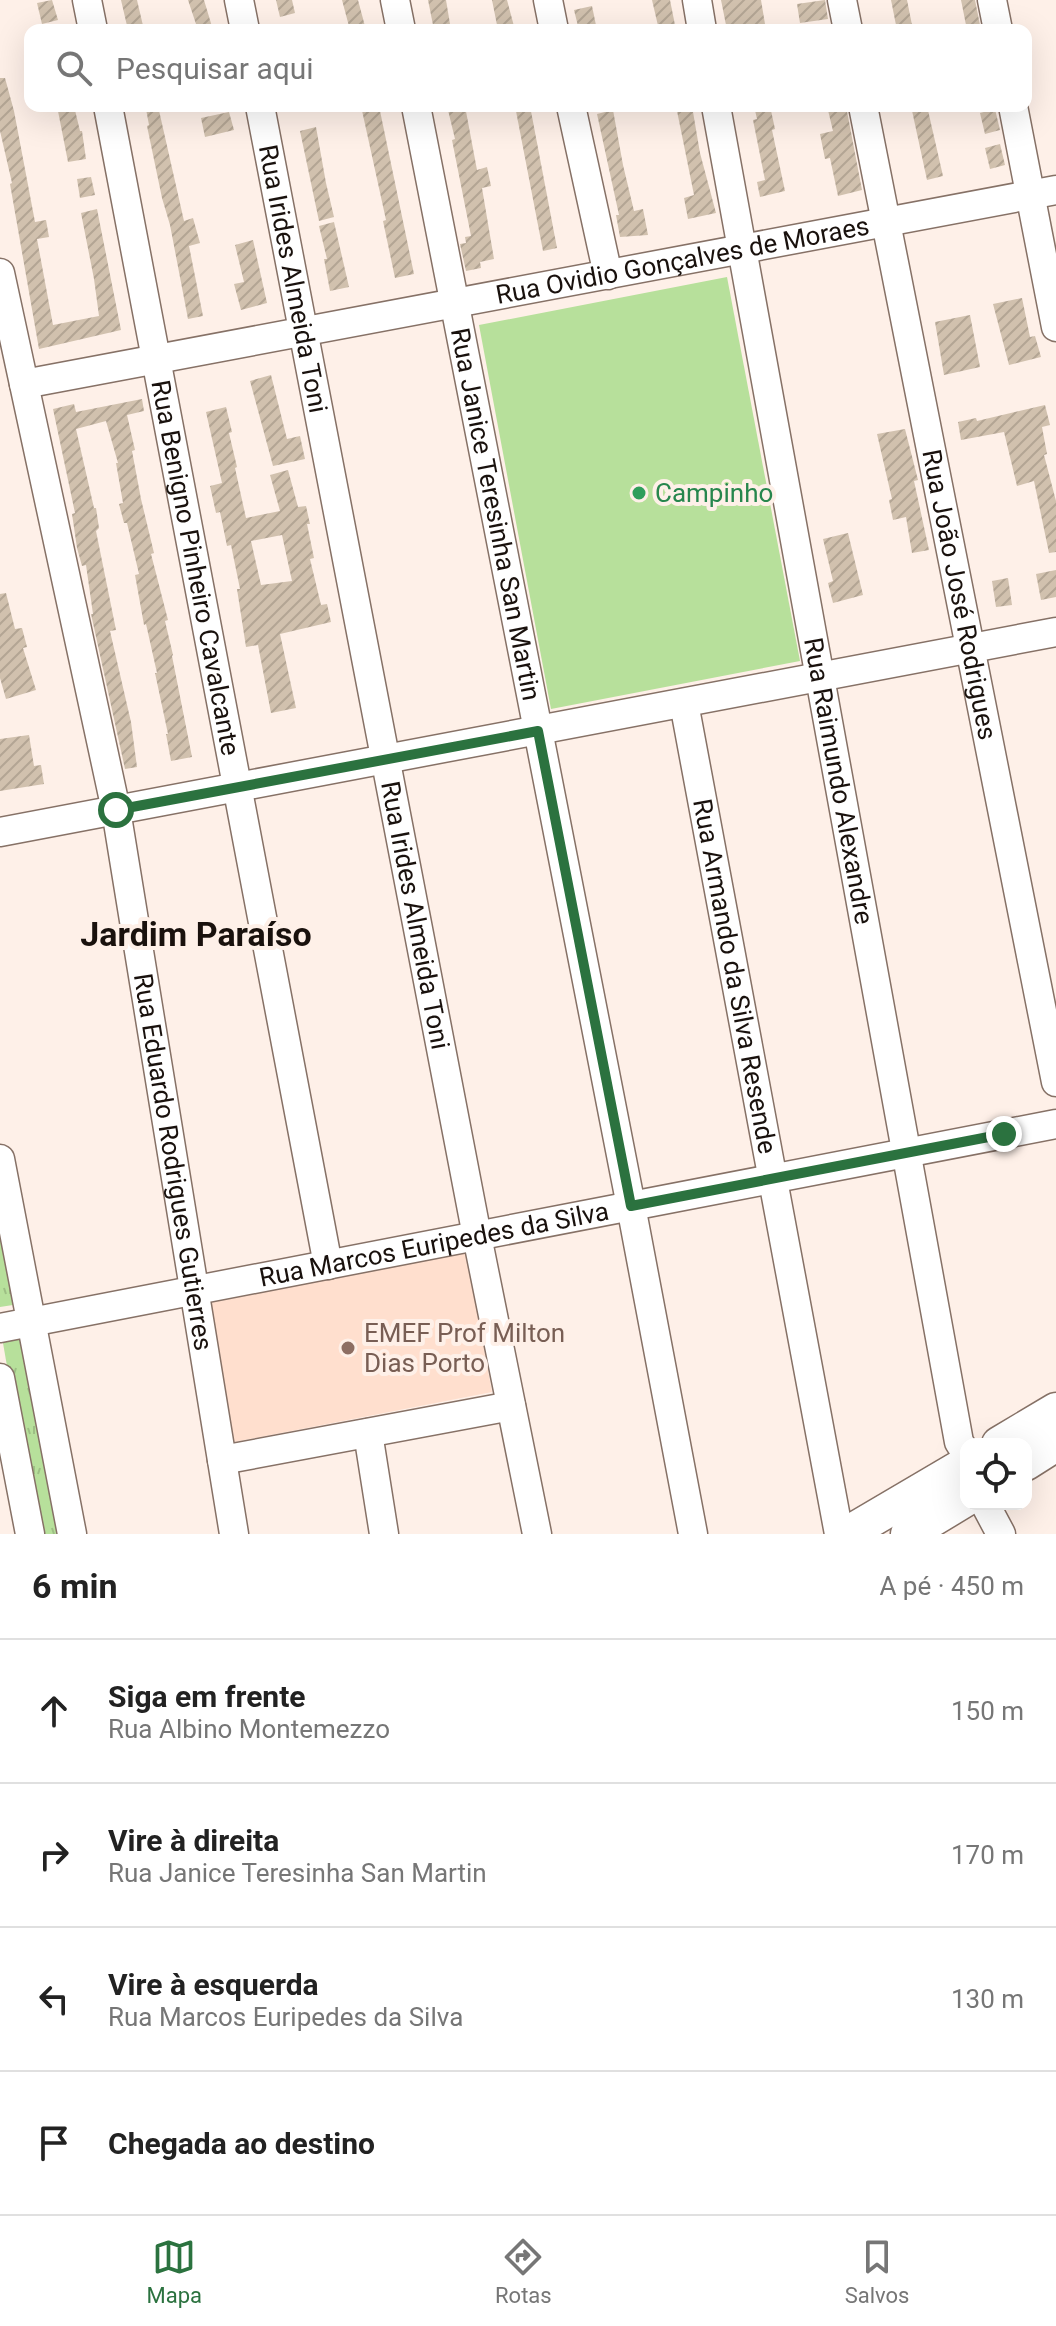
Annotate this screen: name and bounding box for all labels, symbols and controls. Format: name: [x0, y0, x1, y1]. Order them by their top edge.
search box: [24, 24, 1032, 112]
icon: search: [52, 46, 96, 90]
text: Pesquisar aqui: [116, 51, 314, 86]
street label: Rua Irides Almeida Toni: [253, 142, 334, 415]
street label: Rua Ovidio Gonçalves de Moraes: [493, 210, 872, 310]
street label: Rua Janice Teresinha San Martin: [445, 325, 547, 703]
street label: Rua Benigno Pinheiro Cavalcante: [145, 378, 246, 758]
street label: Rua João José Rodrigues: [916, 447, 1003, 742]
place label: Campinho: [655, 478, 773, 508]
marker: Campinho: [630, 484, 648, 502]
street label: Rua Raimundo Alexandre: [798, 635, 880, 927]
street label: Rua Irides Almeida Toni: [375, 779, 456, 1052]
route start: [98, 792, 134, 828]
street label: Rua Armando da Silva Resende: [687, 796, 783, 1156]
district label: Jardim Paraíso: [80, 914, 312, 954]
street label: Rua Eduardo Rodrigues Gutierres: [128, 971, 219, 1353]
route end: [986, 1116, 1022, 1152]
street label: Rua Marcos Euripedes da Silva: [257, 1196, 611, 1293]
place label: EMEF Prof Milton Dias Porto: [364, 1318, 565, 1378]
marker: EMEF Prof Milton Dias Porto: [339, 1339, 357, 1357]
map controls: [960, 1438, 1032, 1510]
button: locate: [960, 1438, 1032, 1510]
text: 6 min: [32, 1566, 117, 1606]
text: A pé · 450 m: [879, 1571, 1024, 1601]
text: Siga em frente: [108, 1679, 306, 1714]
icon: ahead: [32, 1689, 76, 1733]
text: 150 m: [951, 1696, 1024, 1726]
text: Rua Albino Montemezzo: [108, 1714, 390, 1744]
text: Vire à direita: [108, 1823, 279, 1858]
icon: right: [32, 1833, 76, 1877]
text: 170 m: [951, 1840, 1024, 1870]
text: Rua Janice Teresinha San Martin: [108, 1858, 487, 1888]
text: Vire à esquerda: [108, 1967, 319, 2002]
icon: left: [32, 1977, 76, 2021]
text: 130 m: [951, 1984, 1024, 2014]
text: Rua Marcos Euripedes da Silva: [108, 2002, 463, 2032]
icon: arrive: [32, 2121, 76, 2165]
text: Chegada ao destino: [108, 2126, 375, 2161]
tab: Mapa: [147, 2235, 202, 2308]
tab: Rotas: [495, 2235, 552, 2308]
tab: Salvos: [845, 2235, 909, 2308]

